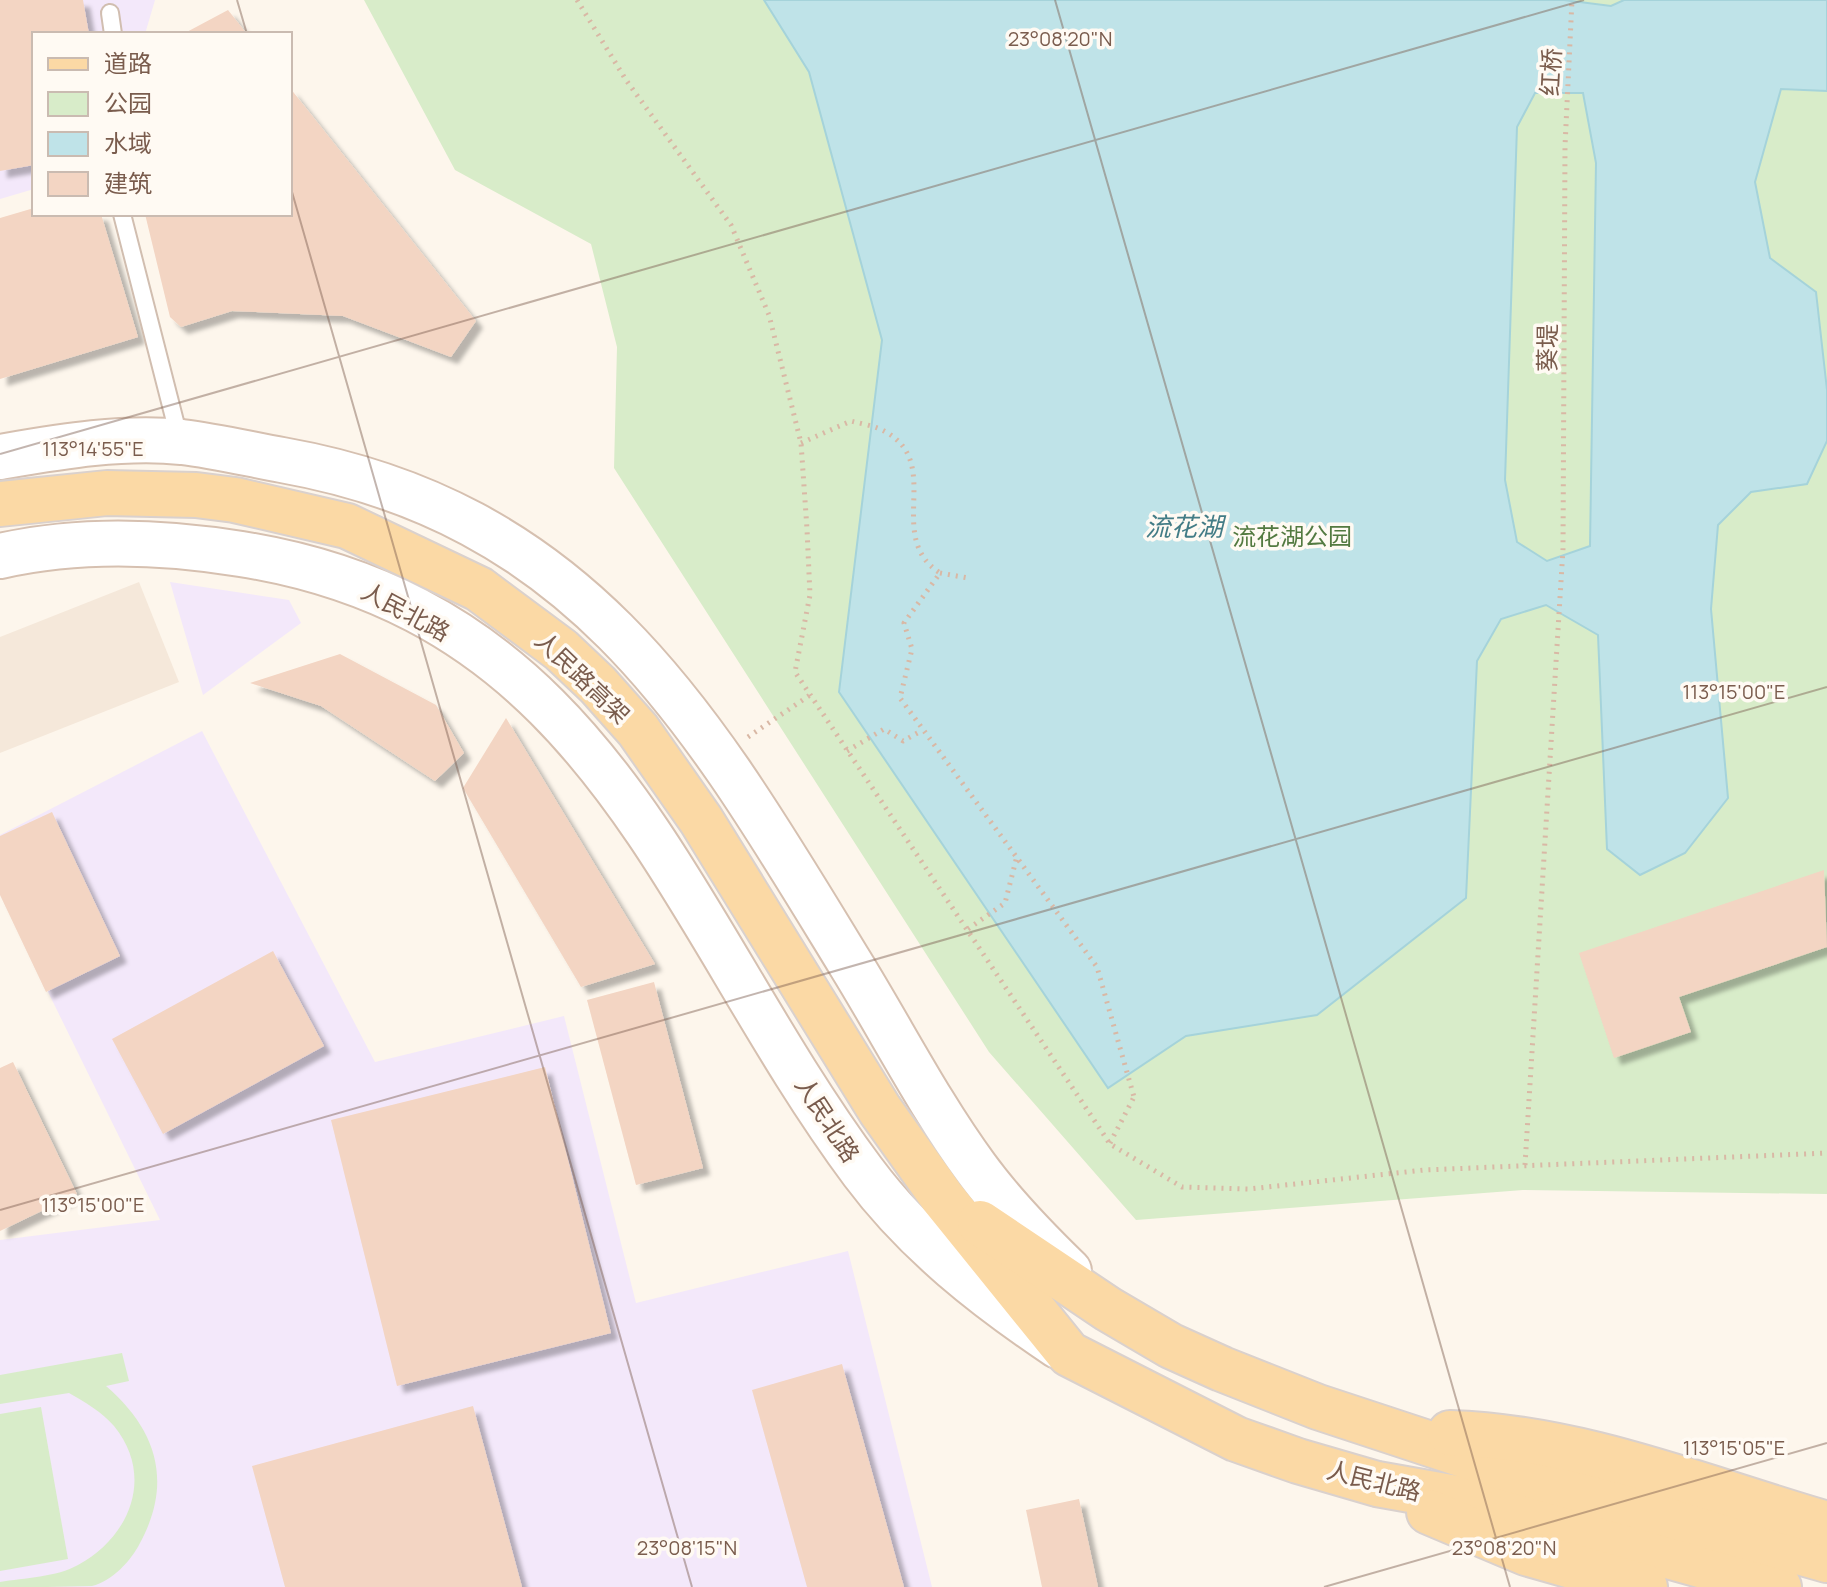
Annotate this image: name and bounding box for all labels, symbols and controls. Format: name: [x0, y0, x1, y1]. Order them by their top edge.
text: 23°08'20"N: [1008, 25, 1112, 52]
legend: [32, 32, 292, 216]
text: 道路: [104, 46, 152, 79]
street label: 红桥: [1532, 47, 1568, 97]
text: 公园: [104, 86, 152, 119]
text: 水域: [104, 126, 152, 159]
text: 建筑: [104, 166, 152, 199]
street label: 葵堤: [1530, 324, 1563, 372]
text: 113°14'55"E: [42, 435, 144, 462]
water label: 流花湖: [1145, 508, 1227, 544]
park label: 流花湖公园: [1232, 519, 1352, 552]
street label: 人民北路: [356, 574, 456, 648]
street label: 人民路高架: [528, 623, 638, 731]
text: 113°15'00"E: [1683, 678, 1785, 705]
street label: 人民北路: [788, 1070, 868, 1168]
text: 113°15'00"E: [42, 1191, 144, 1218]
text: 113°15'05"E: [1683, 1434, 1785, 1461]
street label: 人民北路: [1323, 1452, 1425, 1508]
text: 23°08'15"N: [637, 1534, 737, 1561]
text: 23°08'20"N: [1452, 1534, 1556, 1561]

